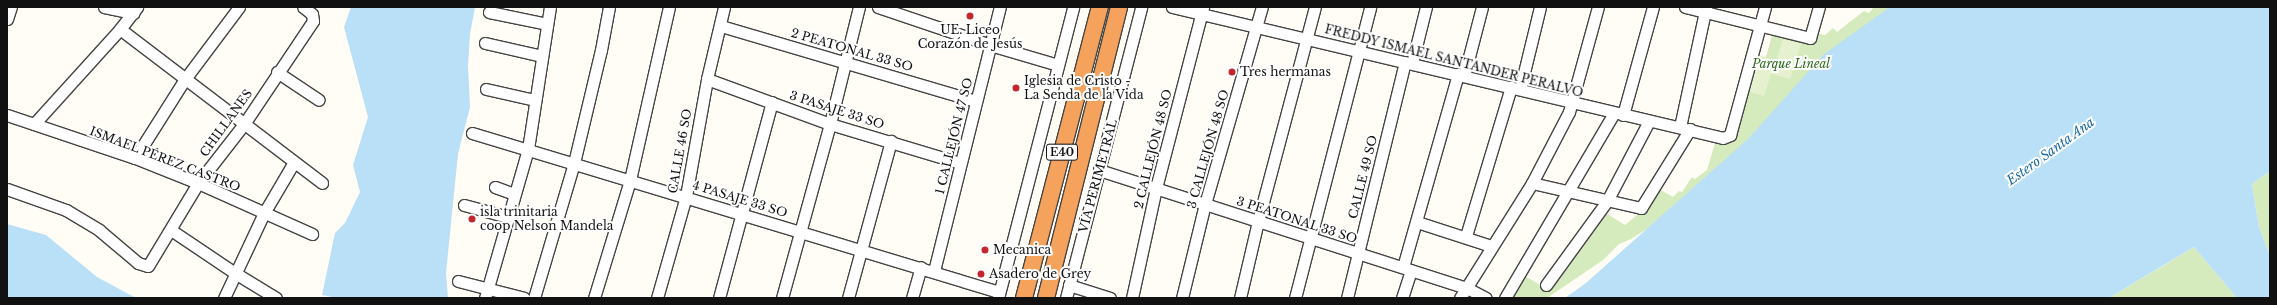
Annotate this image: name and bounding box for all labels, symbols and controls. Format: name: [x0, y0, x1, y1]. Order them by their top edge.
marker: UE. Liceo Corazón de Jesús: [965, 11, 975, 21]
street label: FREDDY ISMAEL SANTANDER PERALVO: [1323, 22, 1585, 100]
place label: UE. Liceo Corazón de Jesús: [918, 23, 1022, 51]
street label: 2 PEATONAL 33 SO: [789, 26, 915, 74]
park label: Parque Lineal: [1752, 57, 1830, 71]
place label: Tres hermanas: [1240, 65, 1331, 79]
marker: Tres hermanas: [1227, 67, 1237, 77]
place label: Iglesia de Cristo - La Senda de la Vida: [1024, 74, 1144, 102]
street label: 1 CALLEJÓN 47 SO: [933, 76, 975, 196]
marker: Iglesia de Cristo - La Senda de la Vida: [1011, 83, 1021, 93]
street label: CHILLANES: [197, 87, 255, 159]
street label: 3 PASAJE 33 SO: [788, 88, 886, 132]
street label: 2 CALLEJÓN 48 SO: [1131, 88, 1175, 210]
street label: 3 CALLEJÓN 48 SO: [1184, 88, 1232, 210]
street label: CALLE 46 SO: [665, 108, 695, 194]
water label: Estero Santa Ana: [2004, 115, 2098, 189]
street label: VÍA PERIMETRAL: [1076, 117, 1120, 235]
street label: ISMAEL PÉREZ CASTRO: [87, 124, 243, 194]
street label: CALLE 49 SO: [1346, 134, 1380, 220]
road number: E40: [1045, 143, 1079, 161]
street label: 4 PASAJE 33 SO: [691, 178, 789, 220]
street label: 3 PEATONAL 33 SO: [1235, 194, 1359, 246]
place label: isla trinitaria coop Nelson Mandela: [480, 205, 613, 233]
marker: isla trinitaria coop Nelson Mandela: [467, 214, 477, 224]
place label: Mecanica: [993, 243, 1051, 257]
marker: Mecanica: [980, 245, 990, 255]
place label: Asadero de Grey: [989, 267, 1091, 281]
marker: Asadero de Grey: [976, 269, 986, 279]

